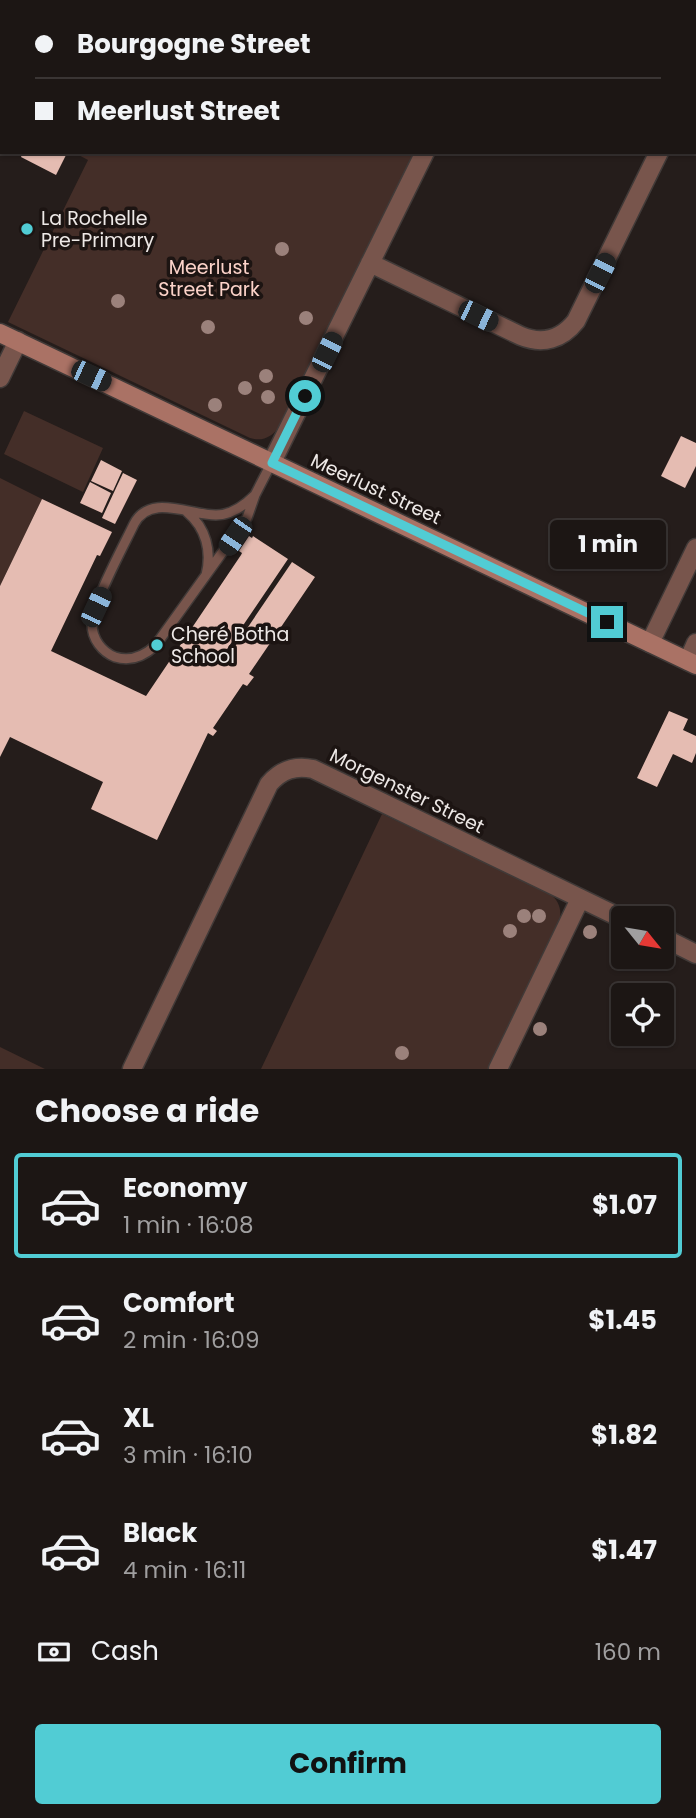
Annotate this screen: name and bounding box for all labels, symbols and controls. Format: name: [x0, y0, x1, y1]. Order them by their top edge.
text: Bourgogne Street: [77, 26, 311, 62]
text: Meerlust Street: [77, 93, 280, 129]
place label: La Rochelle Pre-Primary: [41, 205, 155, 254]
marker: La Rochelle Pre-Primary: [19, 221, 35, 237]
car: [582, 250, 619, 296]
park label: Meerlust Street Park: [158, 254, 260, 303]
car: [455, 297, 502, 335]
car: [309, 329, 346, 375]
car: [68, 358, 115, 394]
route start: [289, 380, 321, 412]
street label: Meerlust Street: [306, 447, 446, 531]
car: [215, 513, 256, 559]
callout: 1 min: [549, 520, 665, 570]
text: 1 min: [578, 528, 638, 560]
car: [78, 584, 115, 630]
route end: [591, 606, 623, 638]
place label: Cheré Botha School: [171, 621, 289, 670]
marker: Cheré Botha School: [149, 637, 165, 653]
street label: Morgenster Street: [325, 742, 489, 840]
north arrow: [611, 906, 674, 970]
map controls: [611, 906, 674, 1046]
button: locate: [611, 983, 674, 1046]
text: Choose a ride: [35, 1088, 259, 1133]
text: Economy: [123, 1170, 247, 1206]
icon: car: [39, 1174, 102, 1237]
text: $1.07: [592, 1187, 657, 1223]
text: 1 min · 16:08: [123, 1209, 254, 1241]
text: Comfort: [123, 1285, 235, 1321]
icon: car: [39, 1289, 102, 1352]
text: $1.45: [588, 1302, 657, 1338]
text: 2 min · 16:09: [123, 1324, 259, 1356]
text: XL: [123, 1400, 154, 1436]
icon: car: [39, 1404, 102, 1467]
text: $1.82: [591, 1417, 657, 1453]
text: 3 min · 16:10: [123, 1439, 253, 1471]
text: Black: [123, 1515, 197, 1551]
icon: car: [39, 1519, 102, 1582]
text: $1.47: [591, 1532, 657, 1568]
text: 4 min · 16:11: [123, 1554, 246, 1586]
icon: cash: [35, 1633, 73, 1671]
text: Cash: [91, 1633, 159, 1669]
text: 160 m: [595, 1636, 661, 1668]
button: Confirm: [35, 1724, 661, 1804]

